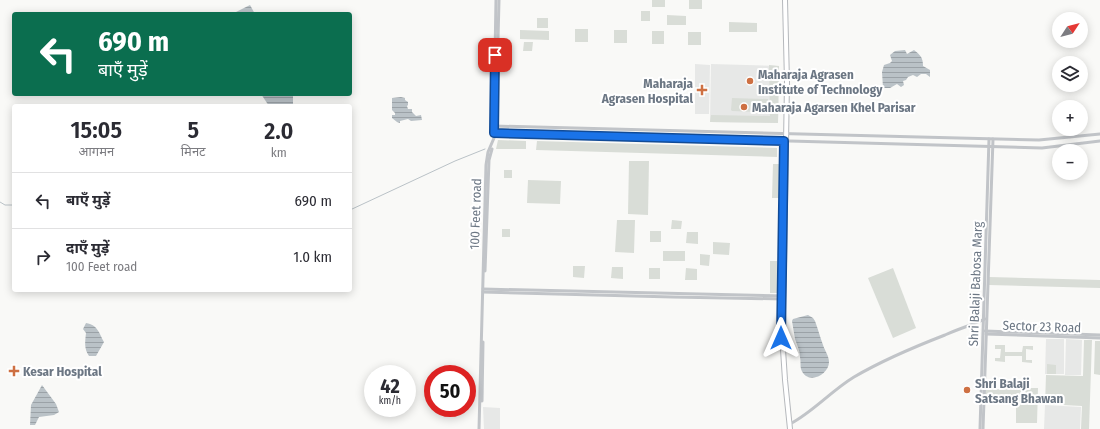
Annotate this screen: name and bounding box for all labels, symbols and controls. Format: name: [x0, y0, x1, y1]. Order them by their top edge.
north arrow: [1052, 12, 1088, 48]
map controls: [1052, 12, 1088, 180]
text: 690 m: [98, 25, 169, 58]
icon: left: [32, 28, 84, 80]
pin: [478, 38, 512, 72]
icon: arrive: [484, 44, 506, 66]
button: layers: [1052, 56, 1088, 92]
text: बाएँ मुड़ें: [98, 59, 148, 81]
place label: Maharaja Agrasen Institute of Technology: [758, 67, 883, 97]
place label: Maharaja Agrasen Hospital: [601, 76, 694, 106]
marker: Maharaja Agrasen Institute of Technology: [745, 76, 755, 86]
marker: Maharaja Agrasen Hospital: [696, 84, 708, 96]
place label: Maharaja Agarsen Khel Parisar: [752, 100, 916, 115]
button: +: [1052, 100, 1088, 136]
marker: Maharaja Agarsen Khel Parisar: [739, 102, 749, 112]
text: 15:05: [71, 116, 122, 144]
text: 5: [187, 116, 199, 144]
text: 2.0: [264, 117, 293, 145]
text: आगमन: [79, 144, 114, 159]
text: मिनट: [181, 144, 206, 159]
button: −: [1052, 144, 1088, 180]
text: km: [271, 145, 287, 160]
street label: 100 Feet road: [467, 178, 484, 250]
icon: left: [32, 190, 54, 212]
text: बाएँ मुड़ें: [66, 191, 110, 209]
text: 690 m: [295, 192, 332, 210]
street label: Shri Balaji Babosa Marg: [966, 220, 985, 347]
text: दाएँ मुड़ें: [66, 239, 109, 257]
icon: right: [32, 246, 54, 268]
text: 1.0 km: [293, 248, 332, 266]
text: 100 Feet road: [66, 259, 137, 274]
position arrow: [760, 317, 802, 359]
street label: Sector 23 Road: [1002, 318, 1081, 335]
place label: Kesar Hospital: [23, 364, 102, 379]
marker: Kesar Hospital: [8, 365, 20, 377]
speed limit sign: 50: [424, 365, 476, 417]
text: 42: [380, 374, 400, 398]
place label: Shri Balaji Satsang Bhawan: [975, 376, 1064, 406]
marker: Shri Balaji Satsang Bhawan: [962, 385, 972, 395]
text: km/h: [379, 395, 401, 407]

